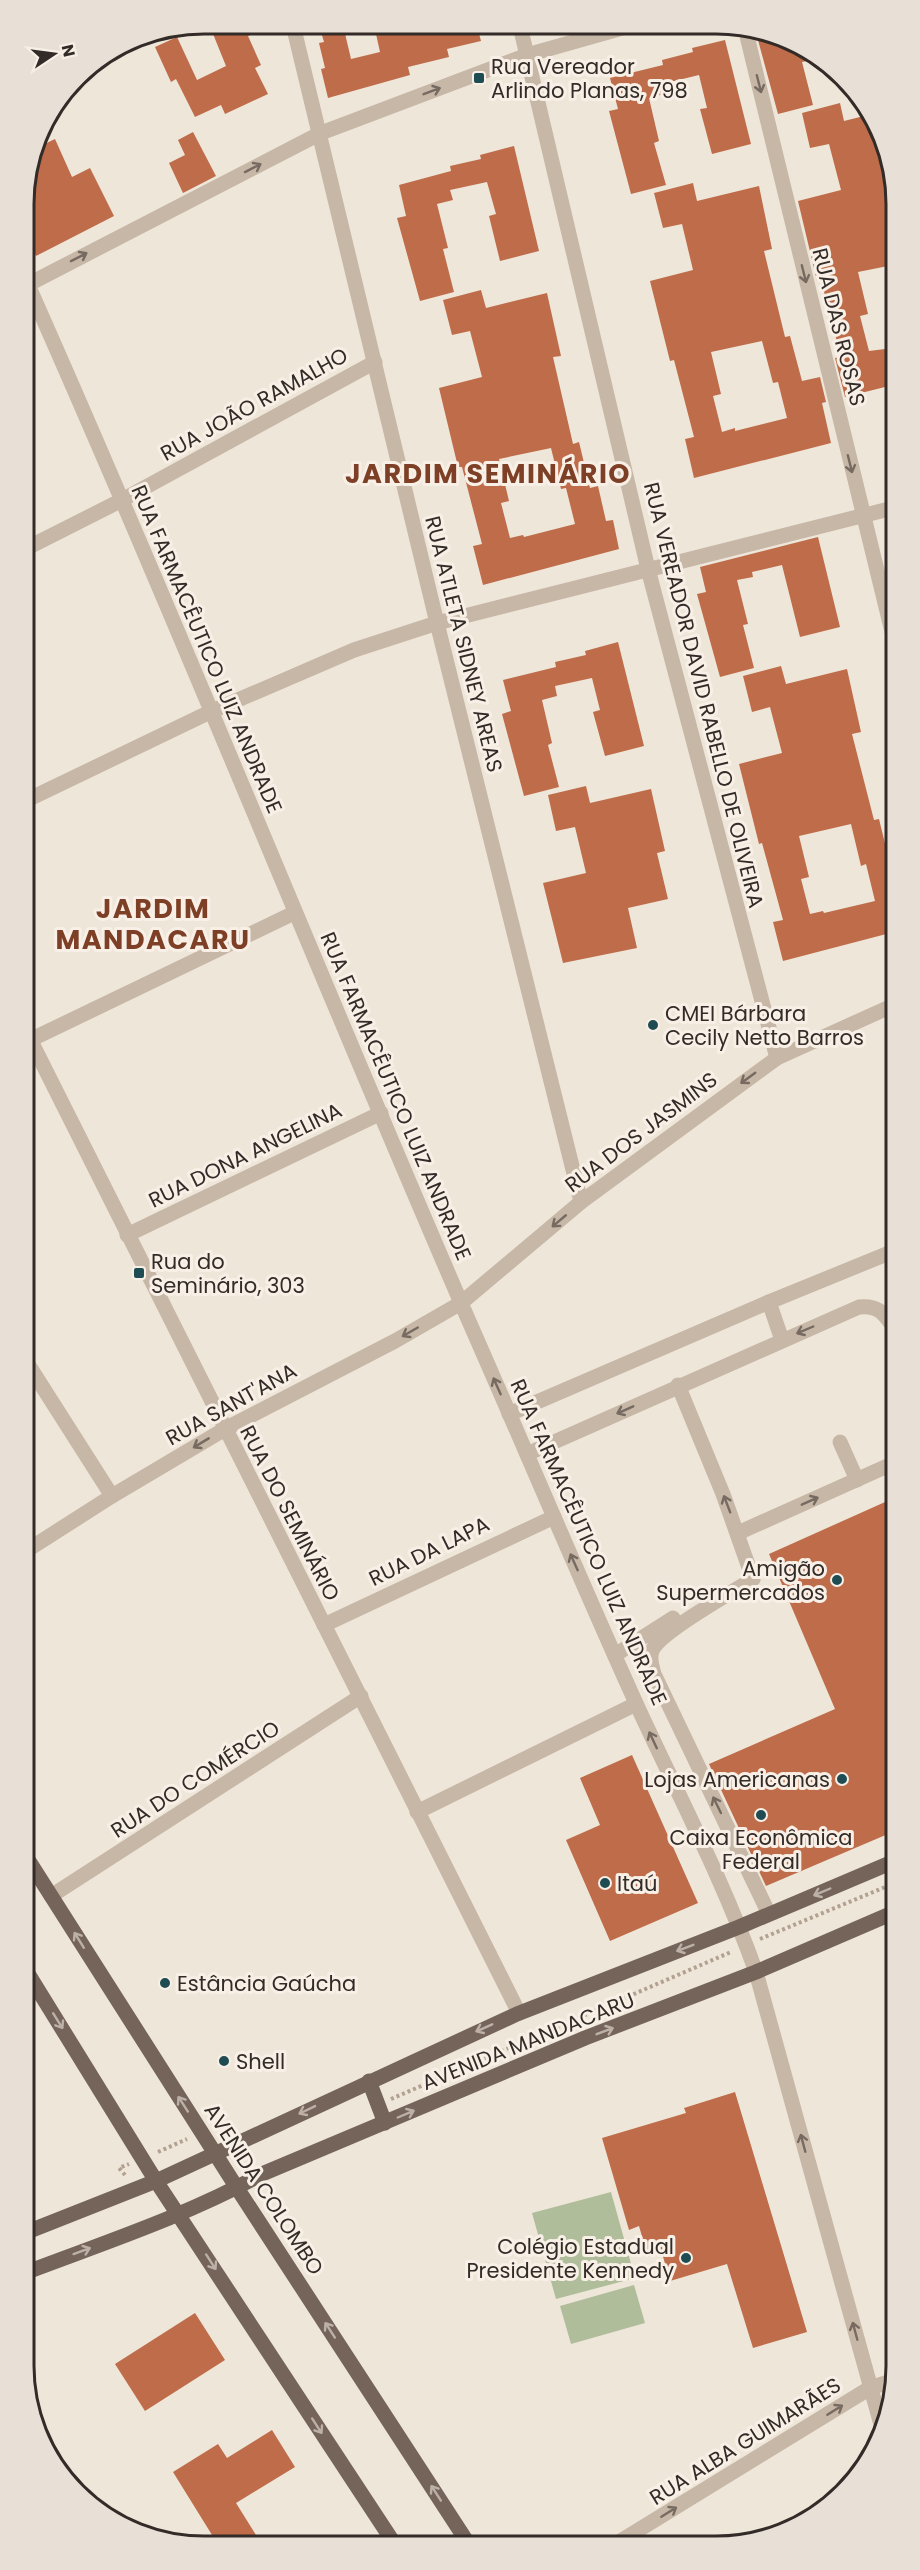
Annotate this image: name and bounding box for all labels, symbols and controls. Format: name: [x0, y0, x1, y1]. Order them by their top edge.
north arrow: [24, 24, 84, 84]
text: N: [56, 42, 81, 59]
place label: Rua Vereador Arlindo Planas, 798: [491, 52, 688, 105]
marker: Rua Vereador Arlindo Planas, 798: [472, 71, 486, 85]
one-way arrow: [753, 75, 765, 94]
one-way arrow: [422, 85, 440, 96]
one-way arrow: [243, 162, 261, 173]
street label: RUA DAS ROSAS: [805, 245, 873, 409]
one-way arrow: [70, 251, 88, 263]
one-way arrow: [799, 264, 811, 283]
street label: RUA JOÃO RAMALHO: [155, 340, 353, 468]
one-way arrow: [845, 453, 856, 473]
district label: JARDIM SEMINÁRIO: [345, 455, 631, 492]
street label: RUA VEREADOR DAVID RABELLO DE OLIVEIRA: [637, 479, 771, 911]
street label: RUA FARMACÊUTICO LUIZ ANDRADE: [124, 480, 290, 818]
street label: RUA ATLETA SIDNEY AREAS: [418, 513, 510, 775]
district label: JARDIM MANDACARU: [55, 890, 251, 958]
street label: RUA FARMACÊUTICO LUIZ ANDRADE: [313, 927, 479, 1265]
place label: CMEI Bárbara Cecily Netto Barros: [665, 999, 864, 1052]
marker: CMEI Bárbara Cecily Netto Barros: [646, 1018, 660, 1032]
street label: RUA DOS JASMINS: [559, 1065, 723, 1199]
one-way arrow: [741, 1072, 757, 1084]
street label: RUA DONA ANGELINA: [143, 1096, 347, 1214]
one-way arrow: [552, 1214, 567, 1228]
place label: Rua do Seminário, 303: [151, 1247, 305, 1300]
marker: Rua do Seminário, 303: [132, 1266, 146, 1280]
one-way arrow: [797, 1325, 815, 1336]
one-way arrow: [402, 1326, 419, 1338]
street label: RUA SANT'ANA: [160, 1356, 302, 1452]
street label: RUA FARMACÊUTICO LUIZ ANDRADE: [504, 1374, 674, 1710]
one-way arrow: [491, 1378, 503, 1396]
one-way arrow: [617, 1405, 635, 1417]
street label: RUA DO SEMINÁRIO: [233, 1420, 347, 1606]
one-way arrow: [193, 1438, 210, 1450]
one-way arrow: [720, 1495, 731, 1514]
one-way arrow: [801, 1495, 819, 1506]
street label: RUA DA LAPA: [364, 1509, 494, 1593]
one-way arrow: [568, 1553, 579, 1572]
place label: Amigão Supermercados: [656, 1554, 825, 1607]
marker: Amigão Supermercados: [830, 1573, 844, 1587]
street label: RUA DO COMÉRCIO: [105, 1713, 285, 1845]
one-way arrow: [647, 1732, 658, 1750]
place label: Lojas Americanas: [644, 1765, 830, 1794]
marker: Lojas Americanas: [835, 1772, 849, 1786]
one-way arrow: [710, 1796, 722, 1814]
marker: Caixa Econômica Federal: [754, 1808, 768, 1822]
place label: Caixa Econômica Federal: [669, 1823, 853, 1876]
place label: Itaú: [617, 1869, 657, 1898]
marker: Itaú: [598, 1876, 612, 1890]
one-way arrow: [813, 1887, 831, 1898]
one-way arrow: [72, 1932, 84, 1949]
one-way arrow: [676, 1943, 695, 1954]
place label: Estância Gaúcha: [177, 1969, 356, 1998]
marker: Estância Gaúcha: [158, 1976, 172, 1990]
street label: AVENIDA MANDACARU: [417, 1985, 639, 2097]
one-way arrow: [52, 2012, 64, 2029]
one-way arrow: [476, 2023, 494, 2035]
one-way arrow: [595, 2025, 614, 2036]
place label: Shell: [236, 2047, 285, 2076]
marker: Shell: [217, 2054, 231, 2068]
one-way arrow: [177, 2096, 189, 2113]
street label: AVENIDA COLOMBO: [198, 2097, 330, 2281]
one-way arrow: [299, 2105, 317, 2117]
one-way arrow: [396, 2108, 415, 2119]
one-way arrow: [797, 2134, 808, 2153]
place label: Colégio Estadual Presidente Kennedy: [466, 2232, 674, 2285]
one-way arrow: [72, 2245, 91, 2256]
marker: Colégio Estadual Presidente Kennedy: [679, 2251, 693, 2265]
one-way arrow: [205, 2254, 217, 2270]
one-way arrow: [324, 2322, 336, 2338]
one-way arrow: [849, 2322, 860, 2341]
street label: RUA ALBA GUIMARÃES: [644, 2370, 846, 2512]
one-way arrow: [826, 2403, 843, 2415]
one-way arrow: [312, 2417, 324, 2434]
one-way arrow: [429, 2485, 442, 2502]
one-way arrow: [660, 2505, 677, 2517]

